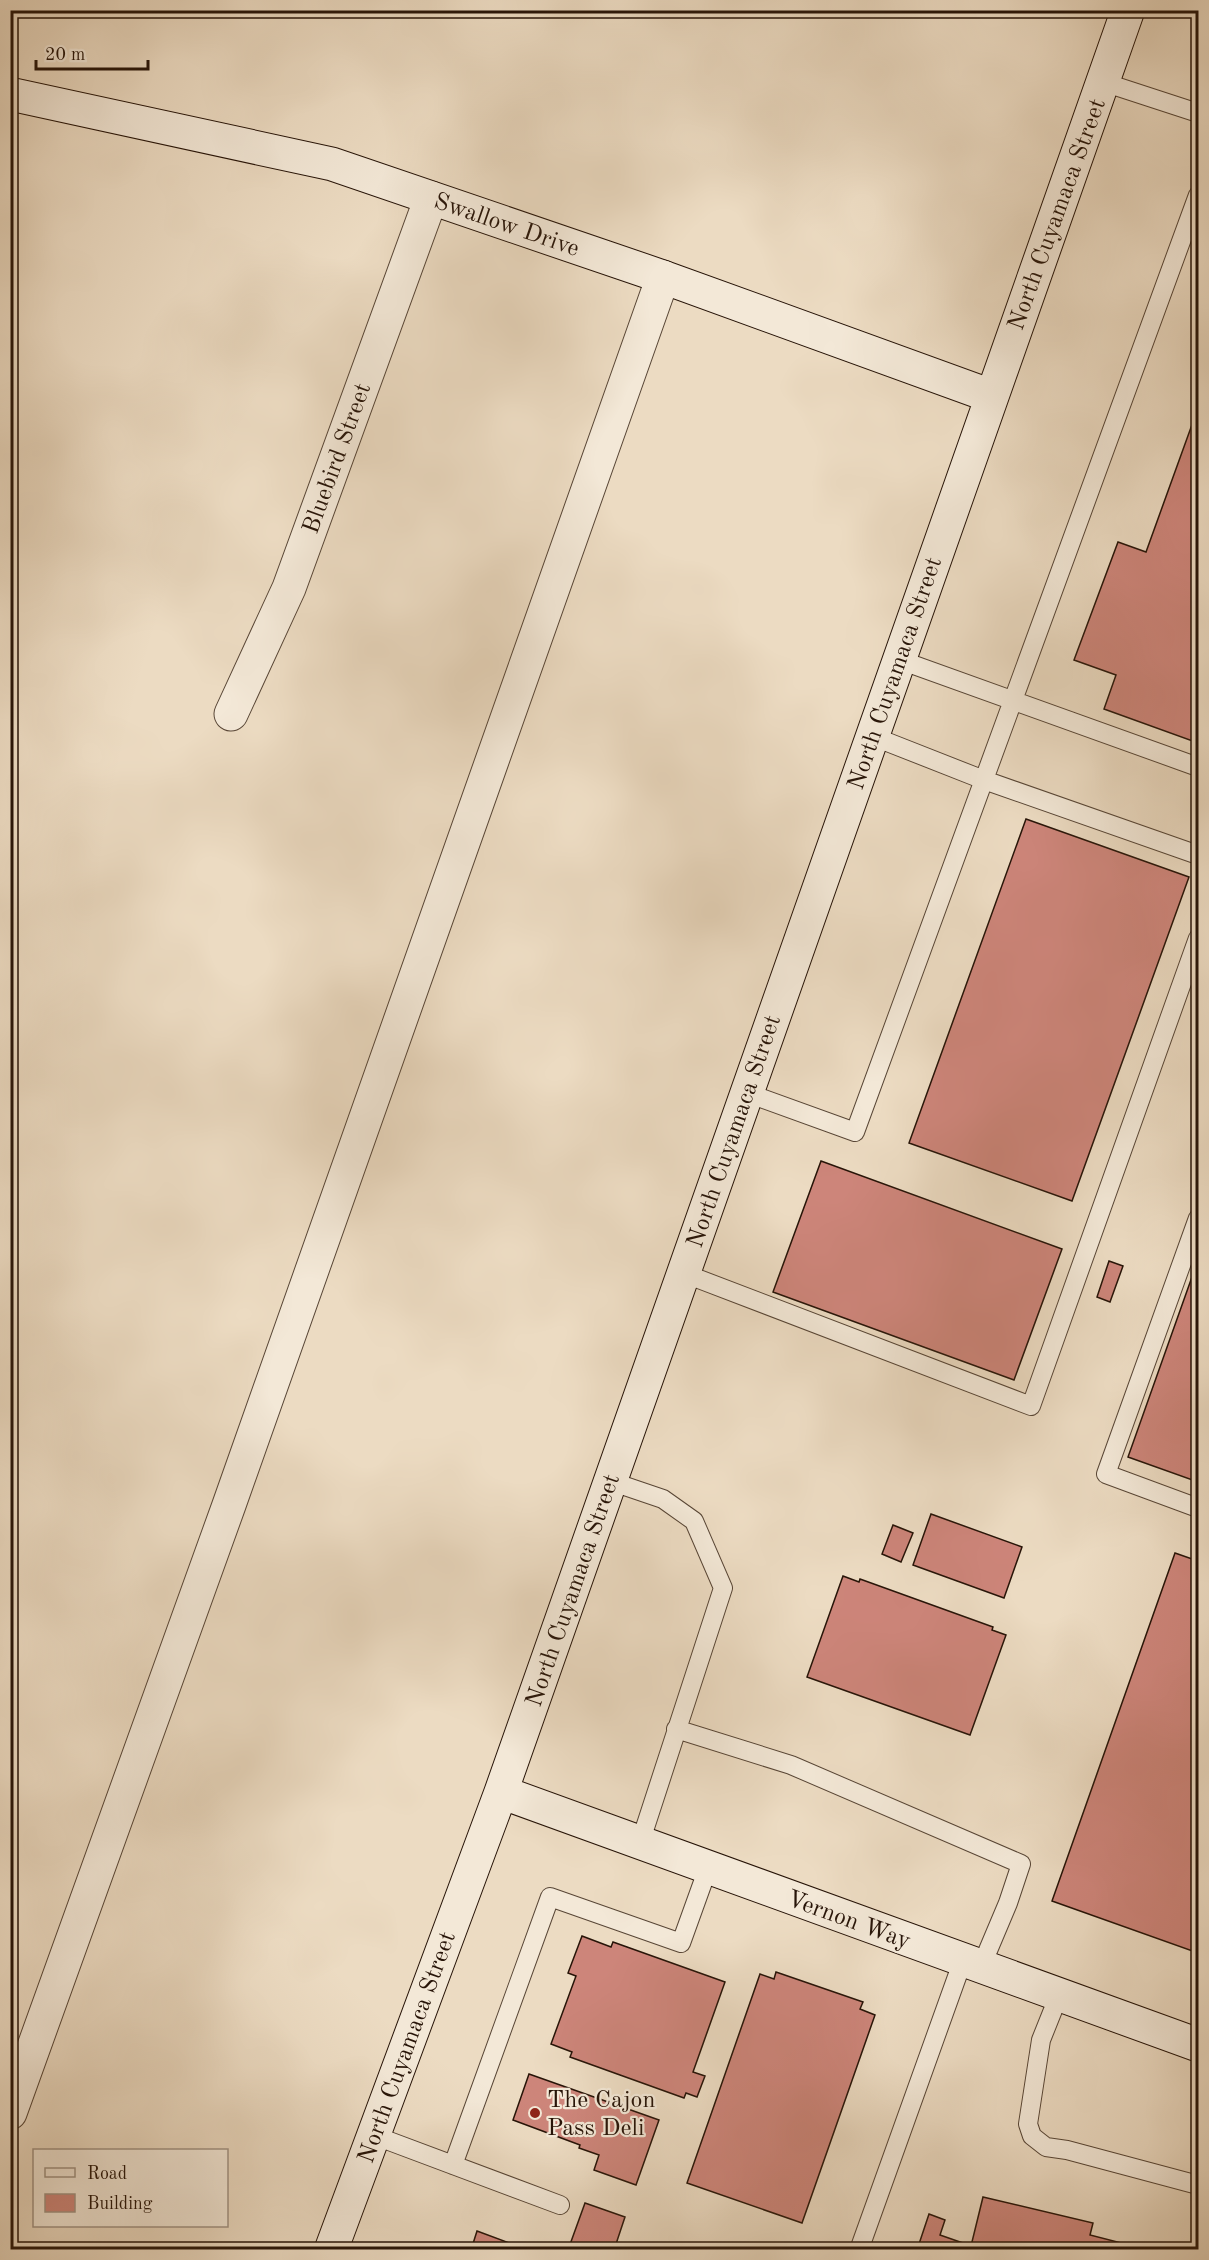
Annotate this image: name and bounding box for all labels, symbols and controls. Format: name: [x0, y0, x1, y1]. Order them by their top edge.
scale bar: [36, 33, 148, 71]
text: 20 m: [45, 46, 85, 64]
street label: North Cuyamaca Street: [1005, 96, 1111, 334]
street label: Swallow Drive: [431, 190, 582, 262]
street label: Bluebird Street: [300, 380, 376, 537]
street label: North Cuyamaca Street: [845, 554, 947, 793]
street label: North Cuyamaca Street: [684, 1012, 786, 1251]
street label: North Cuyamaca Street: [523, 1471, 625, 1710]
street label: Vernon Way: [783, 1887, 914, 1954]
street label: North Cuyamaca Street: [355, 1929, 461, 2167]
place label: The Cajon Pass Deli: [547, 2089, 655, 2141]
marker: The Cajon Pass Deli: [528, 2106, 542, 2120]
legend: [33, 2149, 228, 2227]
text: Road: [87, 2165, 127, 2183]
text: Building: [87, 2195, 153, 2213]

